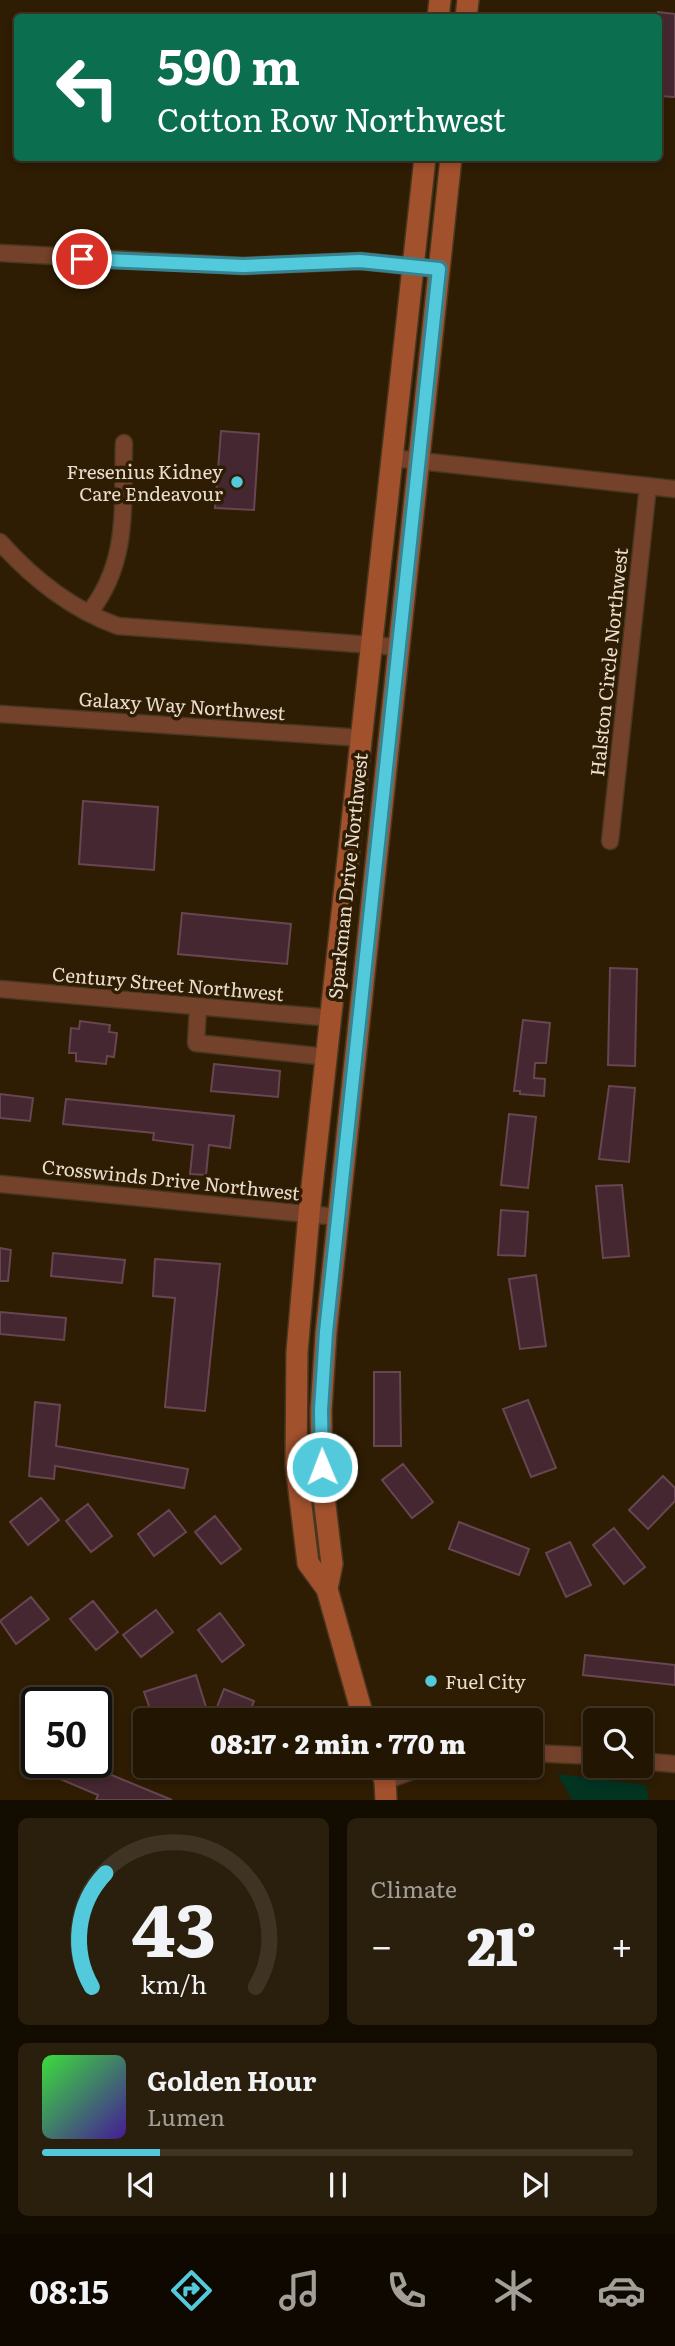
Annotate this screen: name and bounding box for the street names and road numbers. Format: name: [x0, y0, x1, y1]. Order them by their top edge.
street label: Halston Circle Northwest: [582, 546, 634, 778]
street label: Galaxy Way Northwest: [78, 684, 287, 726]
street label: Sparkman Drive Northwest: [320, 751, 374, 1001]
street label: Century Street Northwest: [51, 959, 285, 1007]
street label: Crosswinds Drive Northwest: [41, 1152, 302, 1206]

